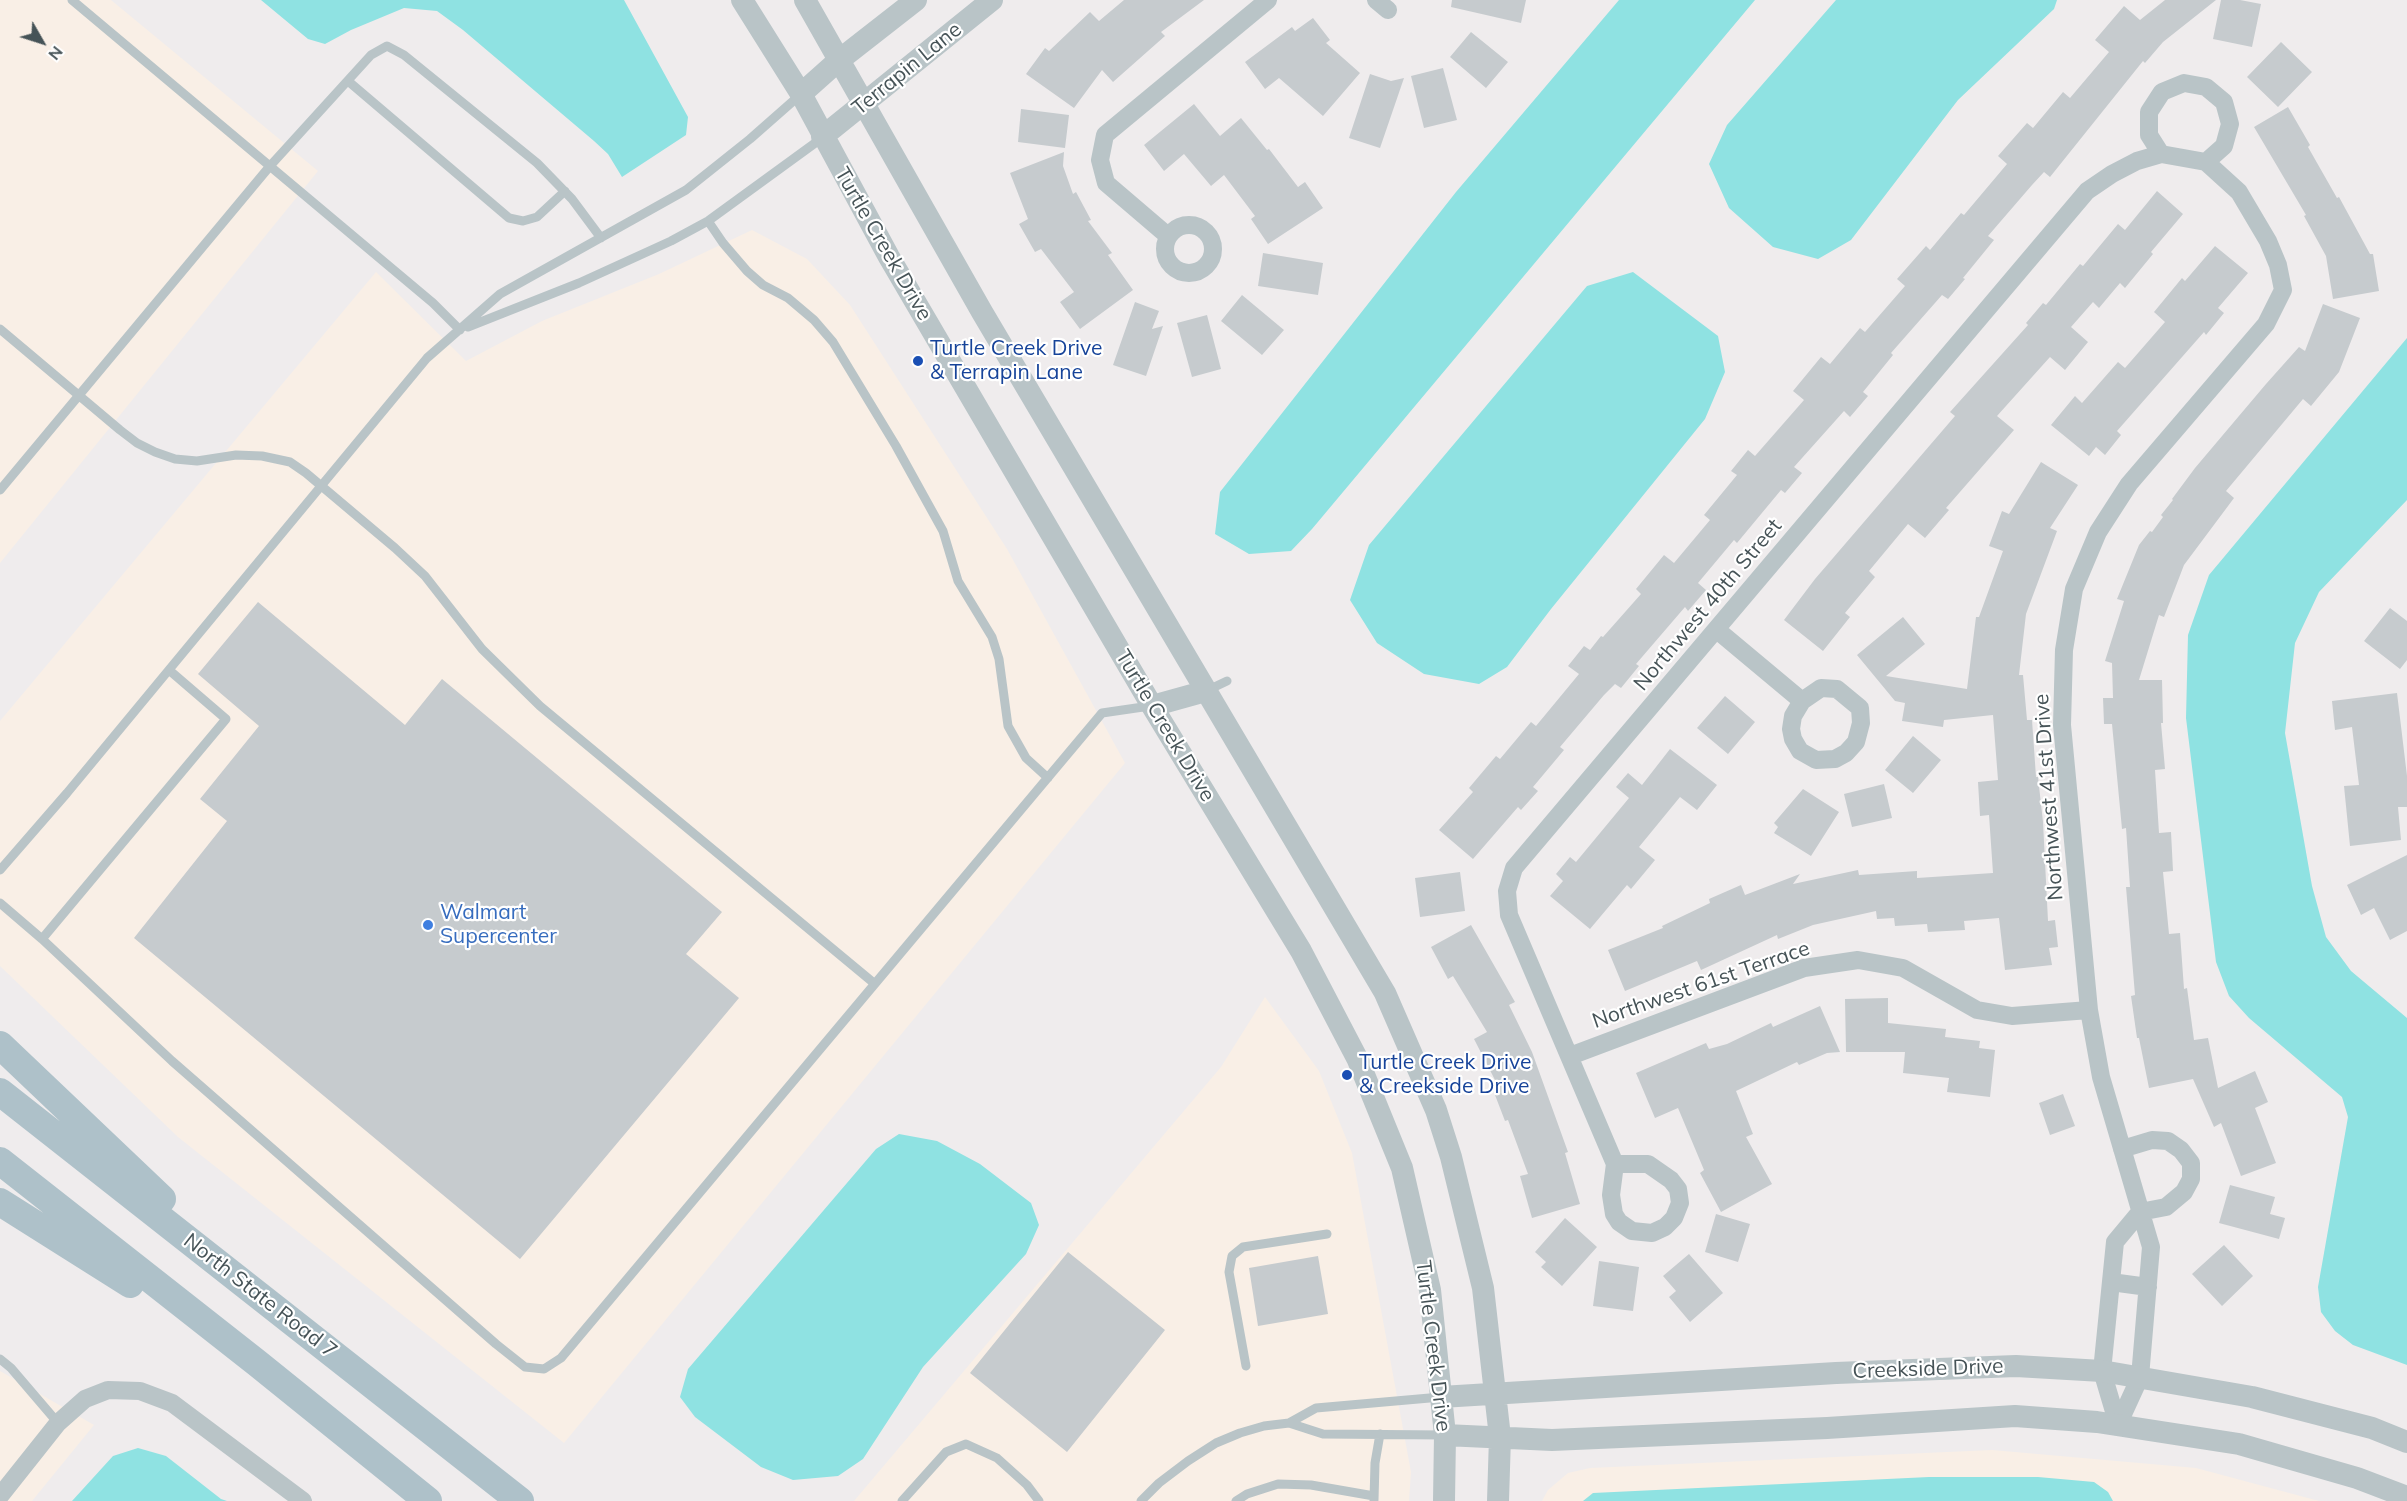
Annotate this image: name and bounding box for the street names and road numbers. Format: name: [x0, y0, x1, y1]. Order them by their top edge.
street label: Terrapin Lane: [847, 17, 967, 121]
street label: Turtle Creek Drive: [829, 163, 937, 325]
street label: Northwest 40th Street: [1629, 514, 1787, 696]
street label: Turtle Creek Drive: [1110, 646, 1220, 806]
street label: Northwest 41st Drive: [2029, 693, 2069, 901]
street label: Northwest 61st Terrace: [1589, 936, 1813, 1034]
street label: North State Road 7: [178, 1228, 342, 1364]
street label: Turtle Creek Drive: [1410, 1259, 1456, 1433]
street label: Creekside Drive: [1852, 1354, 2004, 1384]

